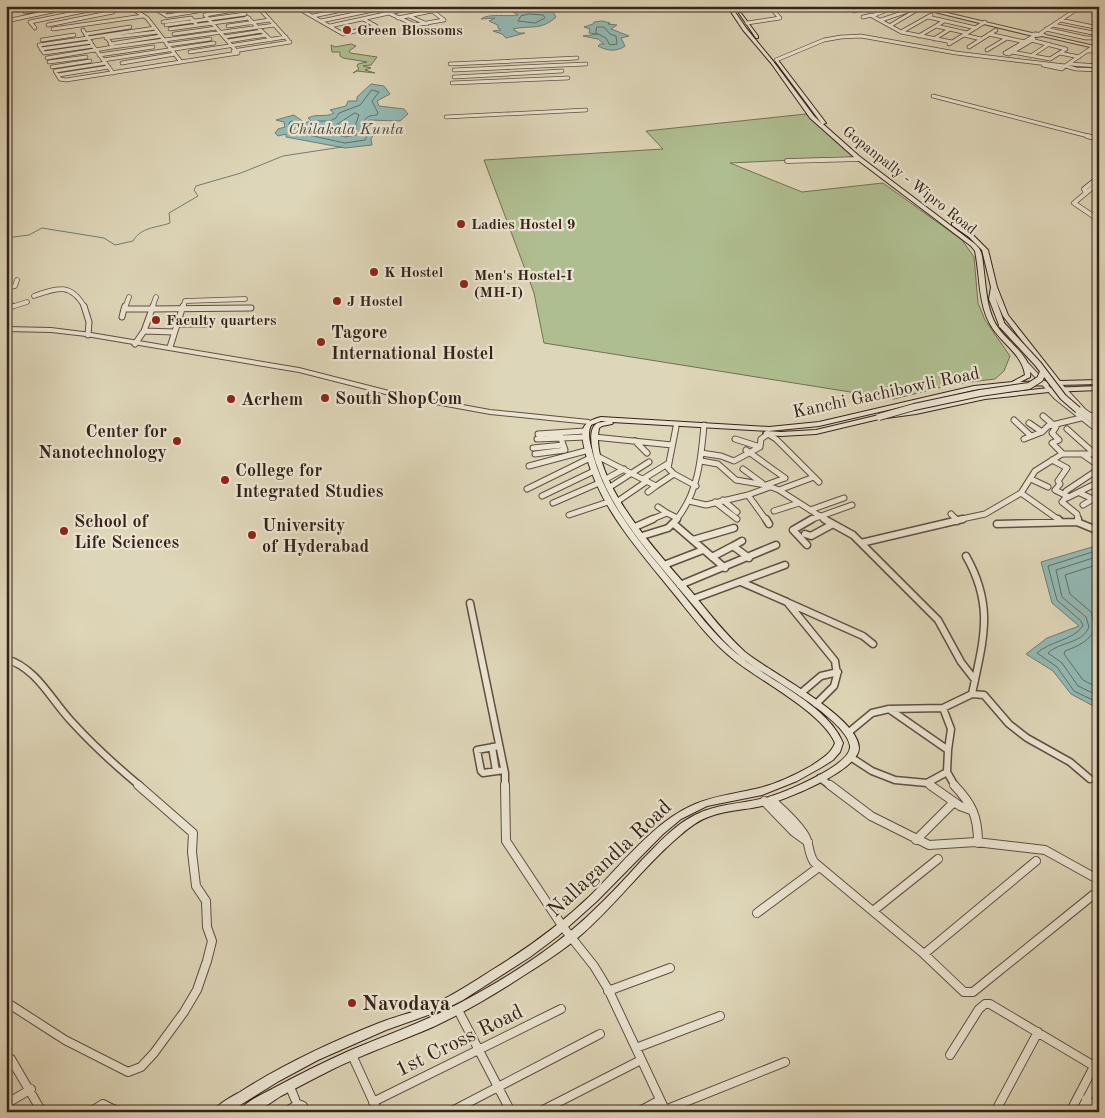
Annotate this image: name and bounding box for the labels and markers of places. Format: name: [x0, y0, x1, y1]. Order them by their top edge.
marker: Green Blossoms: [341, 24, 353, 36]
place label: Green Blossoms: [357, 24, 463, 39]
marker: Ladies Hostel 9: [455, 218, 467, 230]
place label: Ladies Hostel 9: [471, 218, 575, 233]
marker: K Hostel: [368, 266, 380, 278]
place label: K Hostel: [384, 266, 444, 281]
place label: Men's Hostel-I (MH-I): [474, 269, 573, 301]
marker: Men's Hostel-I (MH-I): [458, 278, 470, 290]
marker: J Hostel: [331, 295, 343, 307]
place label: J Hostel: [347, 295, 403, 310]
marker: Faculty quarters: [150, 314, 162, 326]
place label: Faculty quarters: [166, 314, 276, 329]
place label: Tagore International Hostel: [331, 324, 494, 363]
marker: Tagore International Hostel: [315, 336, 327, 348]
place label: South ShopCom: [335, 390, 462, 408]
place label: Acrhem: [241, 391, 303, 409]
marker: South ShopCom: [319, 392, 331, 404]
marker: Acrhem: [225, 393, 237, 405]
place label: Center for Nanotechnology: [38, 423, 167, 462]
marker: Center for Nanotechnology: [171, 435, 183, 447]
place label: College for Integrated Studies: [235, 462, 384, 501]
marker: College for Integrated Studies: [219, 474, 231, 486]
place label: School of Life Sciences: [74, 513, 180, 552]
place label: University of Hyderabad: [262, 517, 370, 556]
marker: School of Life Sciences: [58, 525, 70, 537]
marker: University of Hyderabad: [246, 529, 258, 541]
place label: Navodaya: [362, 994, 451, 1015]
marker: Navodaya: [346, 997, 358, 1009]

